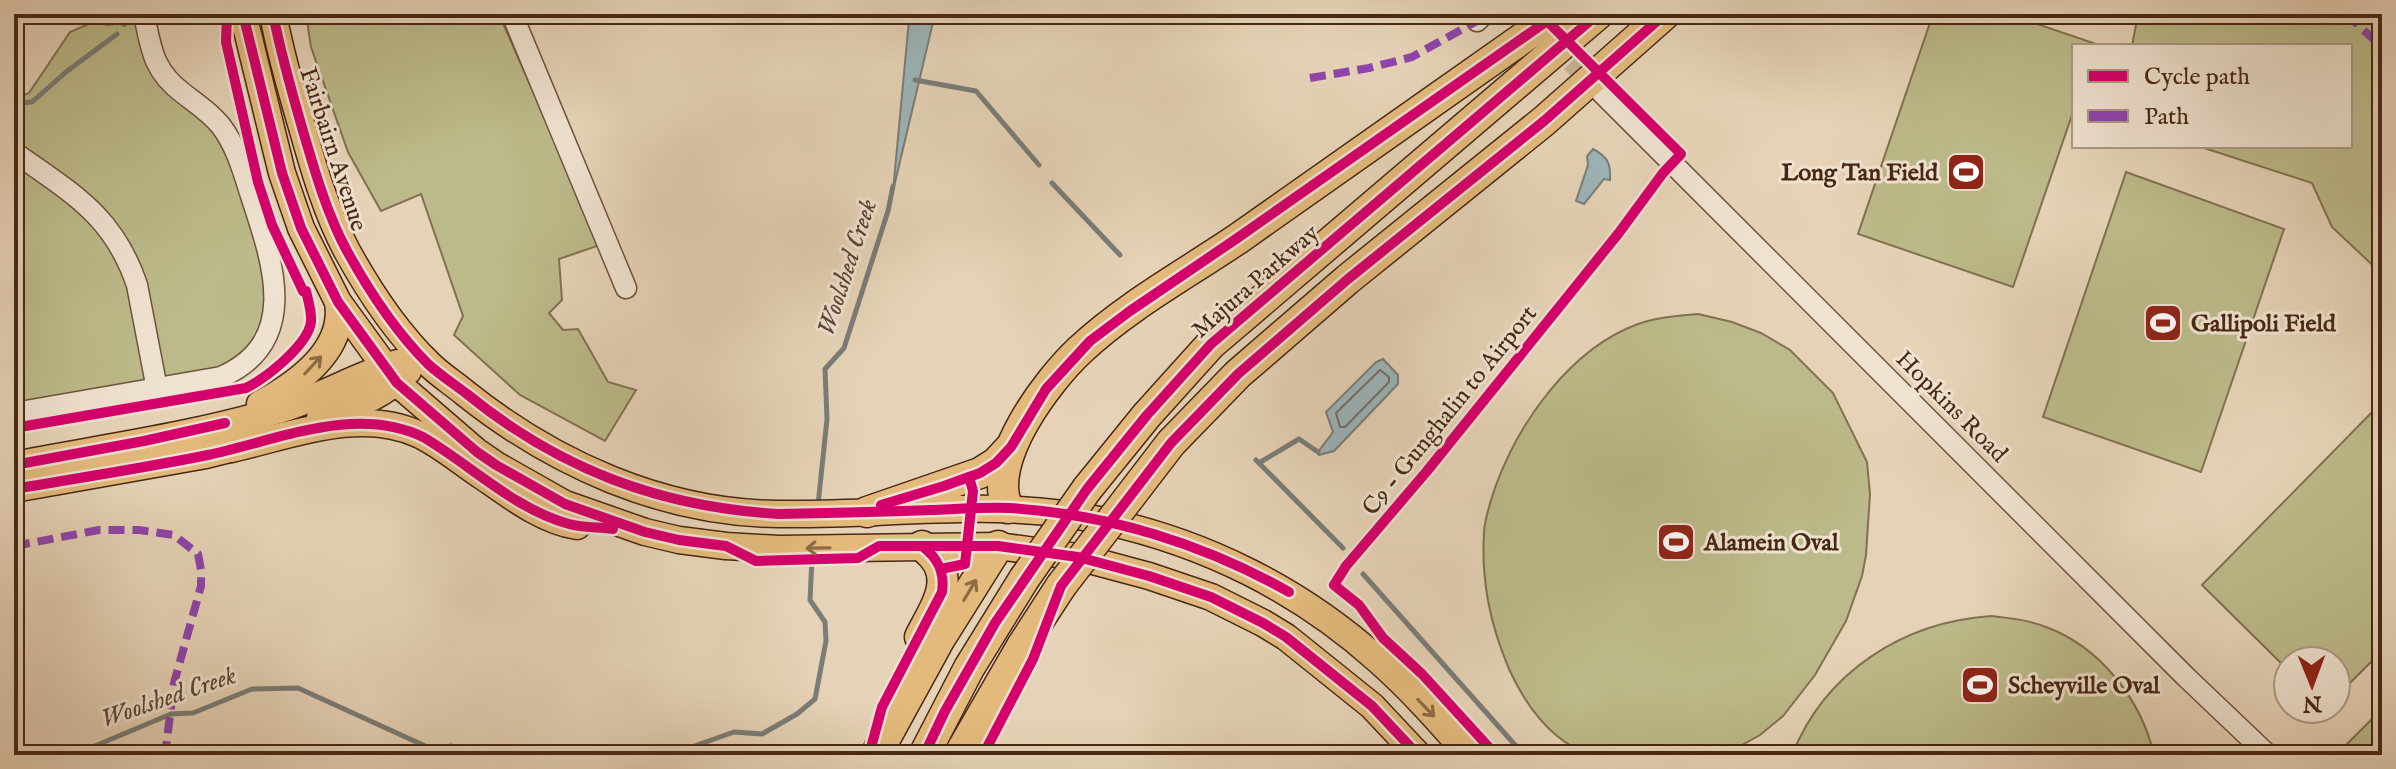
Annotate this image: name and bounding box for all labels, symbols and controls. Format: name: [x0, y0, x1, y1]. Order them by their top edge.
legend: [2072, 44, 2352, 148]
text: Cycle path: [2144, 62, 2250, 93]
street label: Fairbairn Avenue: [292, 64, 374, 235]
text: Path: [2144, 102, 2189, 133]
sports icon: Long Tan Field: [1945, 151, 1987, 193]
place label: Long Tan Field: [1781, 158, 1939, 189]
water label: Woolshed Creek: [810, 195, 885, 340]
street label: Majura Parkway: [1186, 218, 1326, 346]
street label: C9 - Gunghalin to Airport: [1356, 300, 1544, 522]
sports icon: Gallipoli Field: [2142, 302, 2184, 344]
place label: Gallipoli Field: [2191, 309, 2337, 340]
street label: Hopkins Road: [1888, 344, 2014, 470]
one-way arrow: [304, 356, 322, 376]
sports icon: Alamein Oval: [1655, 521, 1697, 563]
place label: Alamein Oval: [1703, 528, 1839, 559]
one-way arrow: [805, 540, 832, 555]
one-way arrow: [962, 579, 978, 602]
north arrow: [2272, 645, 2352, 725]
water label: Woolshed Creek: [96, 659, 241, 736]
sports icon: Scheyville Oval: [1959, 664, 2001, 706]
place label: Scheyville Oval: [2008, 671, 2160, 702]
text: N: [2303, 689, 2323, 717]
one-way arrow: [1417, 698, 1436, 718]

